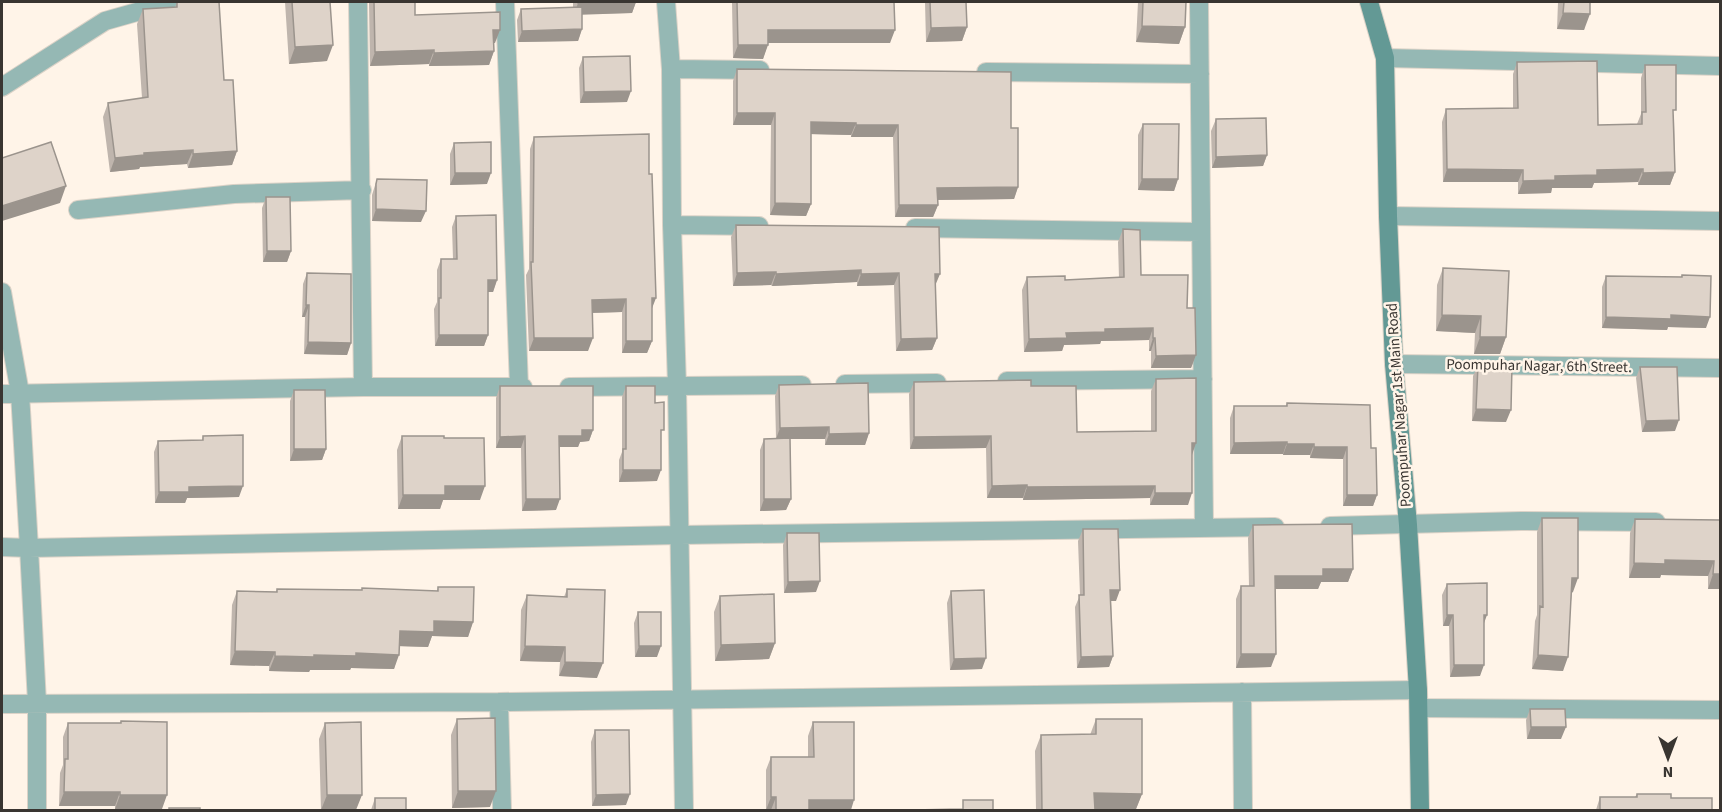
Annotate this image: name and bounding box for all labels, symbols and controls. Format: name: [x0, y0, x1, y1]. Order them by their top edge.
street label: Poompuhar Nagar 1st Main Road: [1381, 302, 1417, 508]
street label: Poompuhar Nagar, 6th Street.: [1446, 354, 1632, 378]
north arrow: [1638, 728, 1698, 788]
text: N: [1663, 761, 1673, 783]

